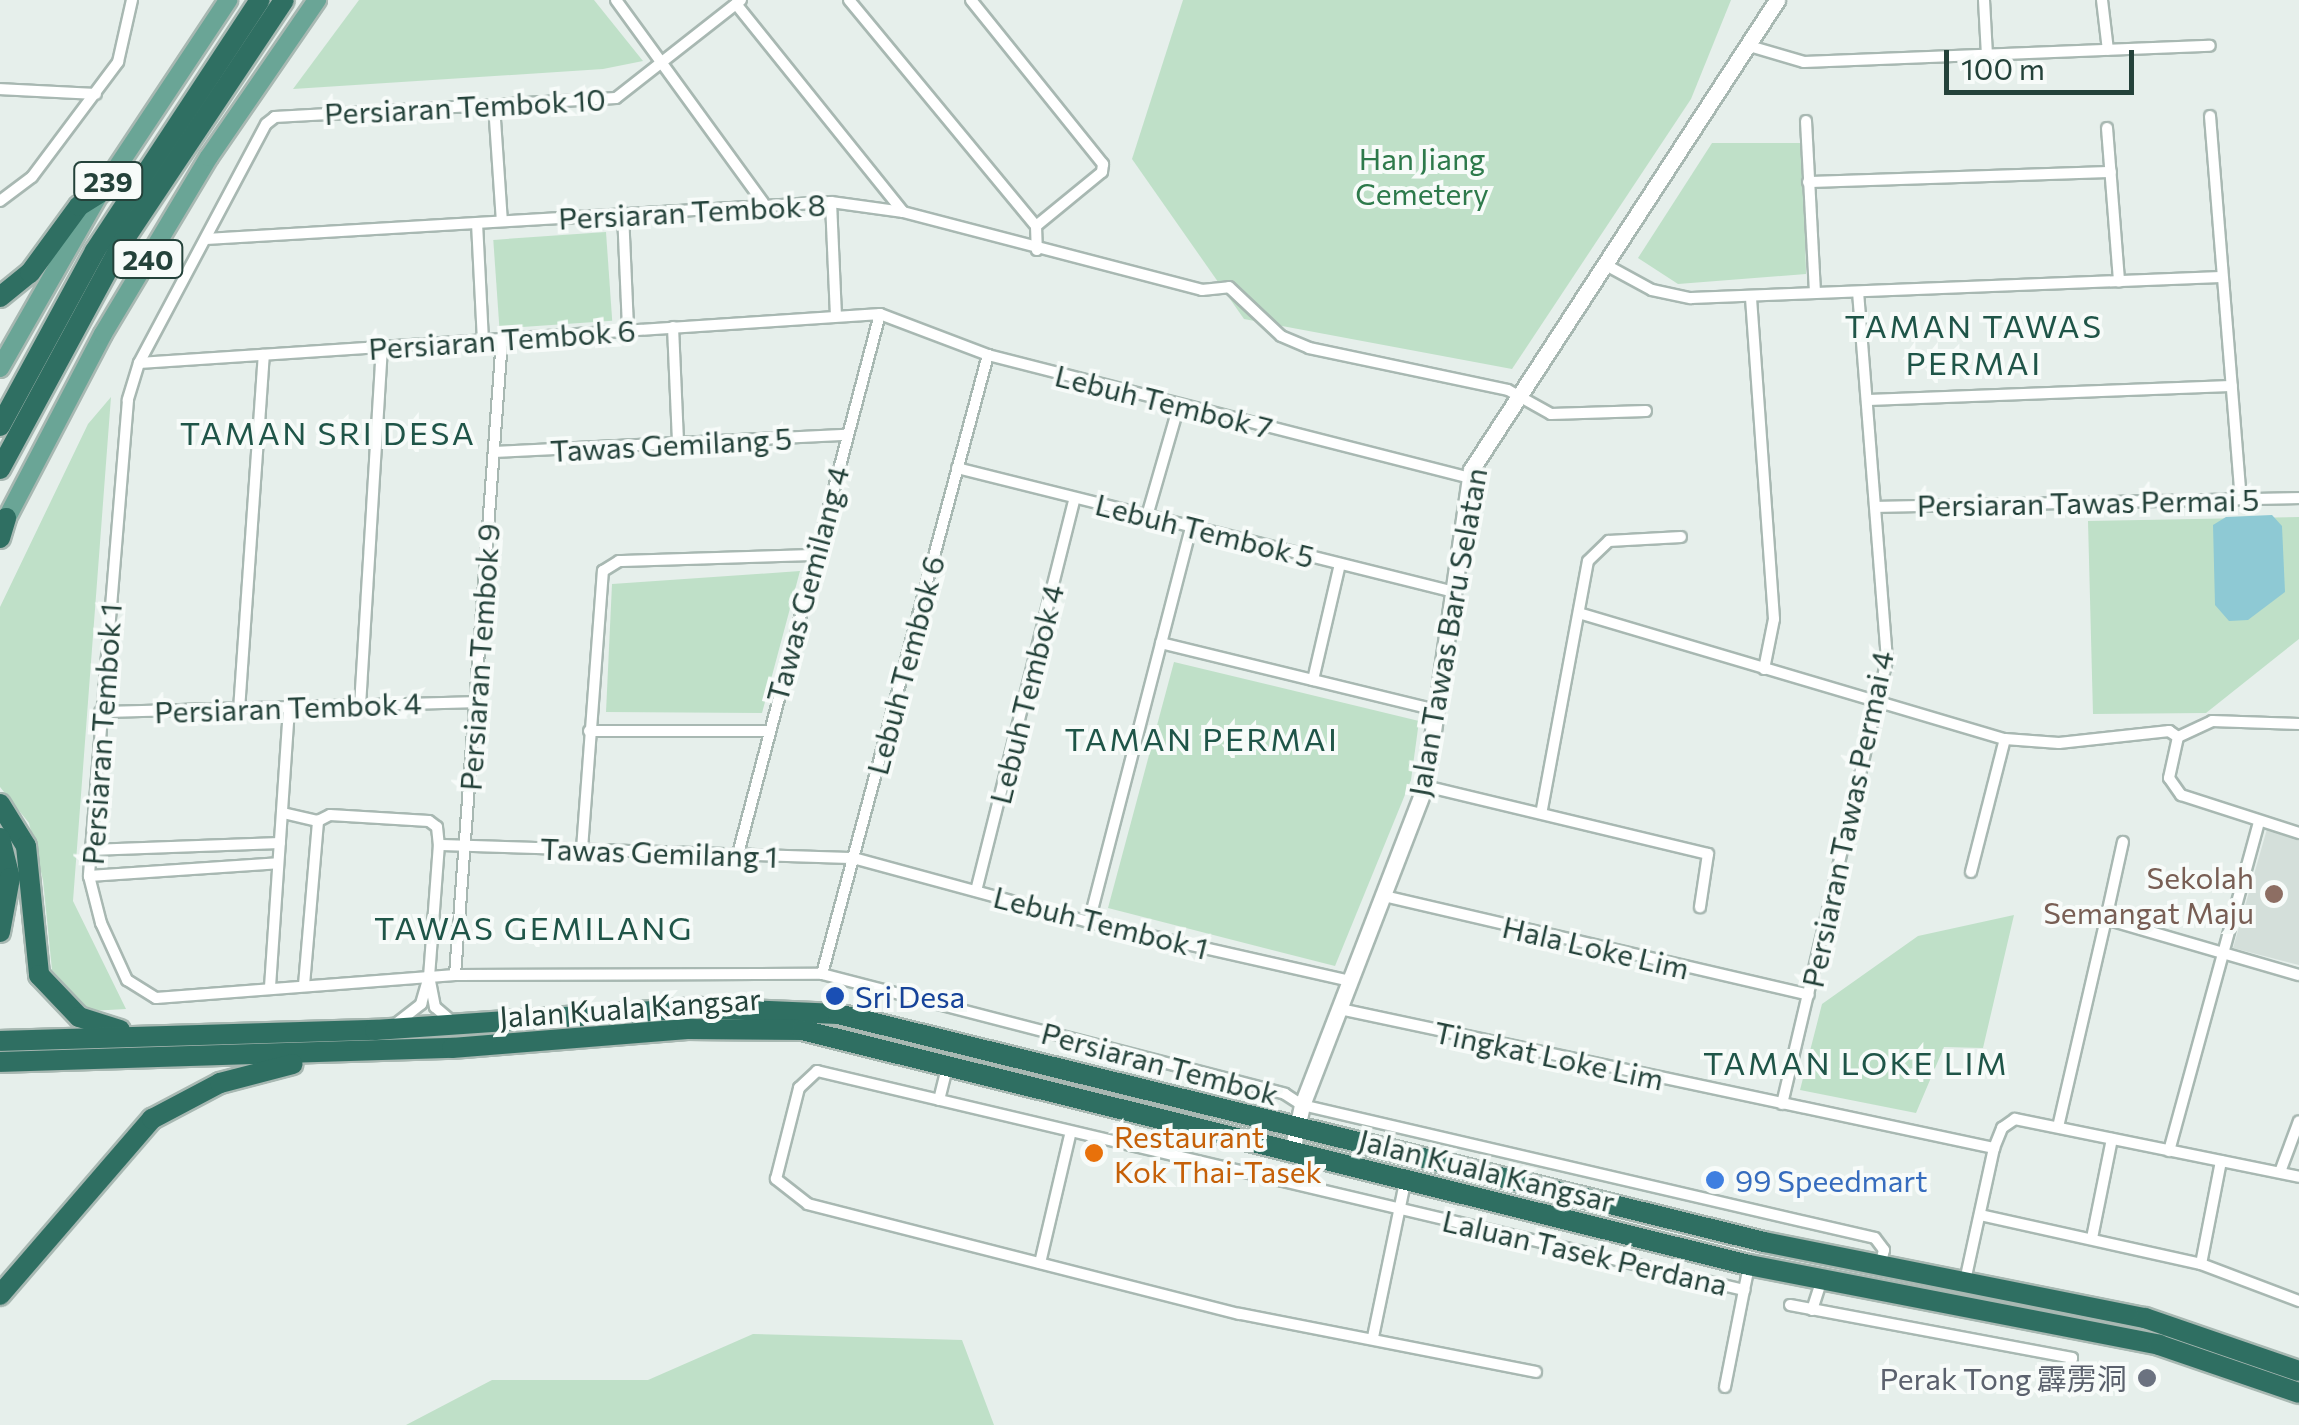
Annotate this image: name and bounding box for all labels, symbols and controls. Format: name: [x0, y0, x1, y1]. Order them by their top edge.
scale bar: [1949, 30, 2139, 92]
text: 100 m: [1961, 49, 2045, 86]
street label: Persiaran Tembok 10: [323, 81, 607, 131]
park label: Han Jiang Cemetery: [1355, 140, 1489, 210]
road number: 239: [73, 158, 143, 204]
street label: Persiaran Tembok 8: [557, 186, 827, 236]
road number: 240: [110, 236, 186, 282]
district label: TAMAN TAWAS PERMAI: [1845, 307, 2103, 382]
street label: Persiaran Tembok 6: [367, 312, 637, 366]
street label: Lebuh Tembok 7: [1052, 357, 1276, 445]
district label: TAMAN SRI DESA: [180, 413, 476, 451]
street label: Tawas Gemilang 5: [549, 420, 793, 468]
street label: Tawas Gemilang 4: [758, 462, 856, 706]
street label: Jalan Tawas Baru Selatan: [1400, 465, 1494, 799]
street label: Persiaran Tawas Permai 5: [1917, 481, 2259, 523]
street label: Lebuh Tembok 5: [1092, 485, 1318, 575]
street label: Persiaran Tembok 9: [452, 522, 506, 792]
street label: Lebuh Tembok 6: [858, 552, 952, 778]
street label: Lebuh Tembok 4: [981, 580, 1071, 808]
street label: Persiaran Tembok 1: [74, 602, 128, 866]
street label: Persiaran Tawas Permai 4: [1794, 647, 1900, 991]
street label: Persiaran Tembok 4: [154, 684, 422, 730]
district label: TAMAN PERMAI: [1065, 719, 1339, 757]
street label: Tawas Gemilang 1: [540, 830, 778, 874]
place label: Sekolah Semangat Maju: [2043, 859, 2254, 930]
street label: Lebuh Tembok 1: [990, 878, 1212, 966]
marker: Sekolah Semangat Maju: [2263, 883, 2285, 905]
district label: TAWAS GEMILANG: [374, 908, 694, 946]
street label: Hala Loke Lim: [1499, 908, 1693, 986]
place label: Sri Desa: [855, 978, 965, 1014]
street label: Jalan Kuala Kangsar: [498, 980, 762, 1034]
marker: Sri Desa: [824, 985, 846, 1007]
street label: Tingkat Loke Lim: [1431, 1013, 1667, 1097]
street label: Persiaran Tembok: [1038, 1014, 1282, 1112]
district label: TAMAN LOKE LIM: [1703, 1043, 2009, 1081]
place label: Restaurant Kok Thai-Tasek: [1114, 1118, 1322, 1188]
street label: Jalan Kuala Kangsar: [1355, 1121, 1619, 1219]
marker: Restaurant Kok Thai-Tasek: [1083, 1142, 1105, 1164]
place label: 99 Speedmart: [1735, 1162, 1928, 1198]
marker: 99 Speedmart: [1704, 1169, 1726, 1191]
street label: Laluan Tasek Perdana: [1439, 1202, 1731, 1302]
place label: Perak Tong 霹雳洞: [1879, 1360, 2127, 1396]
marker: Perak Tong 霹雳洞: [2136, 1367, 2158, 1389]

